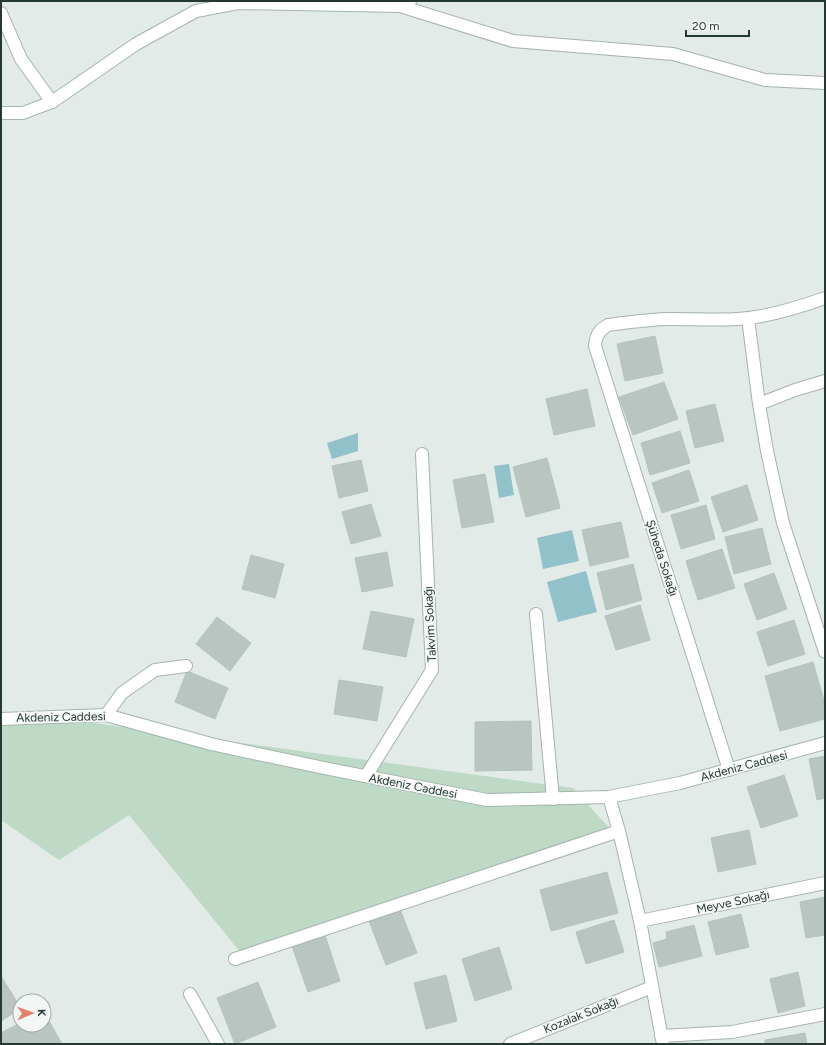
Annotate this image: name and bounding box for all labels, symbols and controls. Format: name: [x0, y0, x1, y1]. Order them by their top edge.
scale bar: [686, 12, 749, 38]
text: 20 m: [692, 19, 720, 33]
street label: Şüheda Sokağı: [643, 518, 681, 598]
street label: Takvim Sokağı: [421, 586, 439, 662]
street label: Akdeniz Caddesi: [16, 709, 106, 725]
street label: Akdeniz Caddesi: [699, 748, 789, 784]
street label: Akdeniz Caddesi: [368, 771, 458, 801]
street label: Meyve Sokağı: [695, 887, 771, 917]
north arrow: [12, 993, 52, 1033]
street label: Kozalak Sokağı: [541, 994, 621, 1036]
text: K: [35, 1009, 48, 1017]

